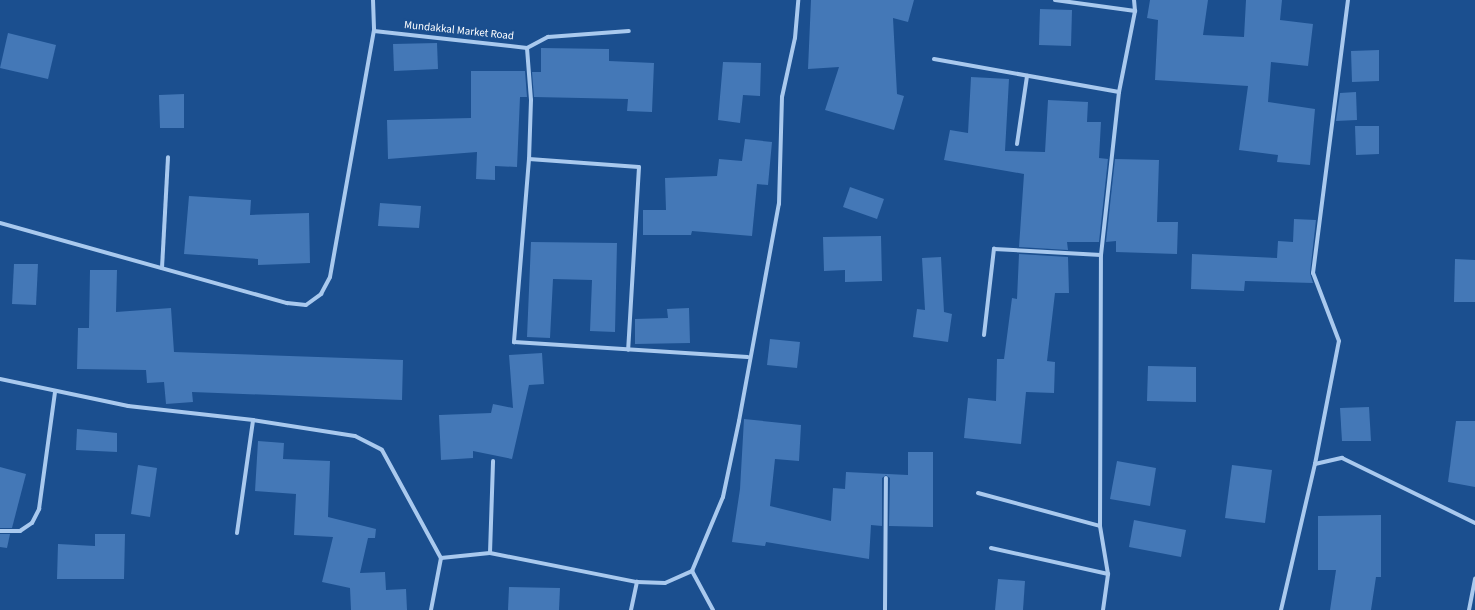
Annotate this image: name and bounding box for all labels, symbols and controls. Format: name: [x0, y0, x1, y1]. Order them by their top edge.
street label: Mundakkal Market Road: [403, 19, 515, 43]

